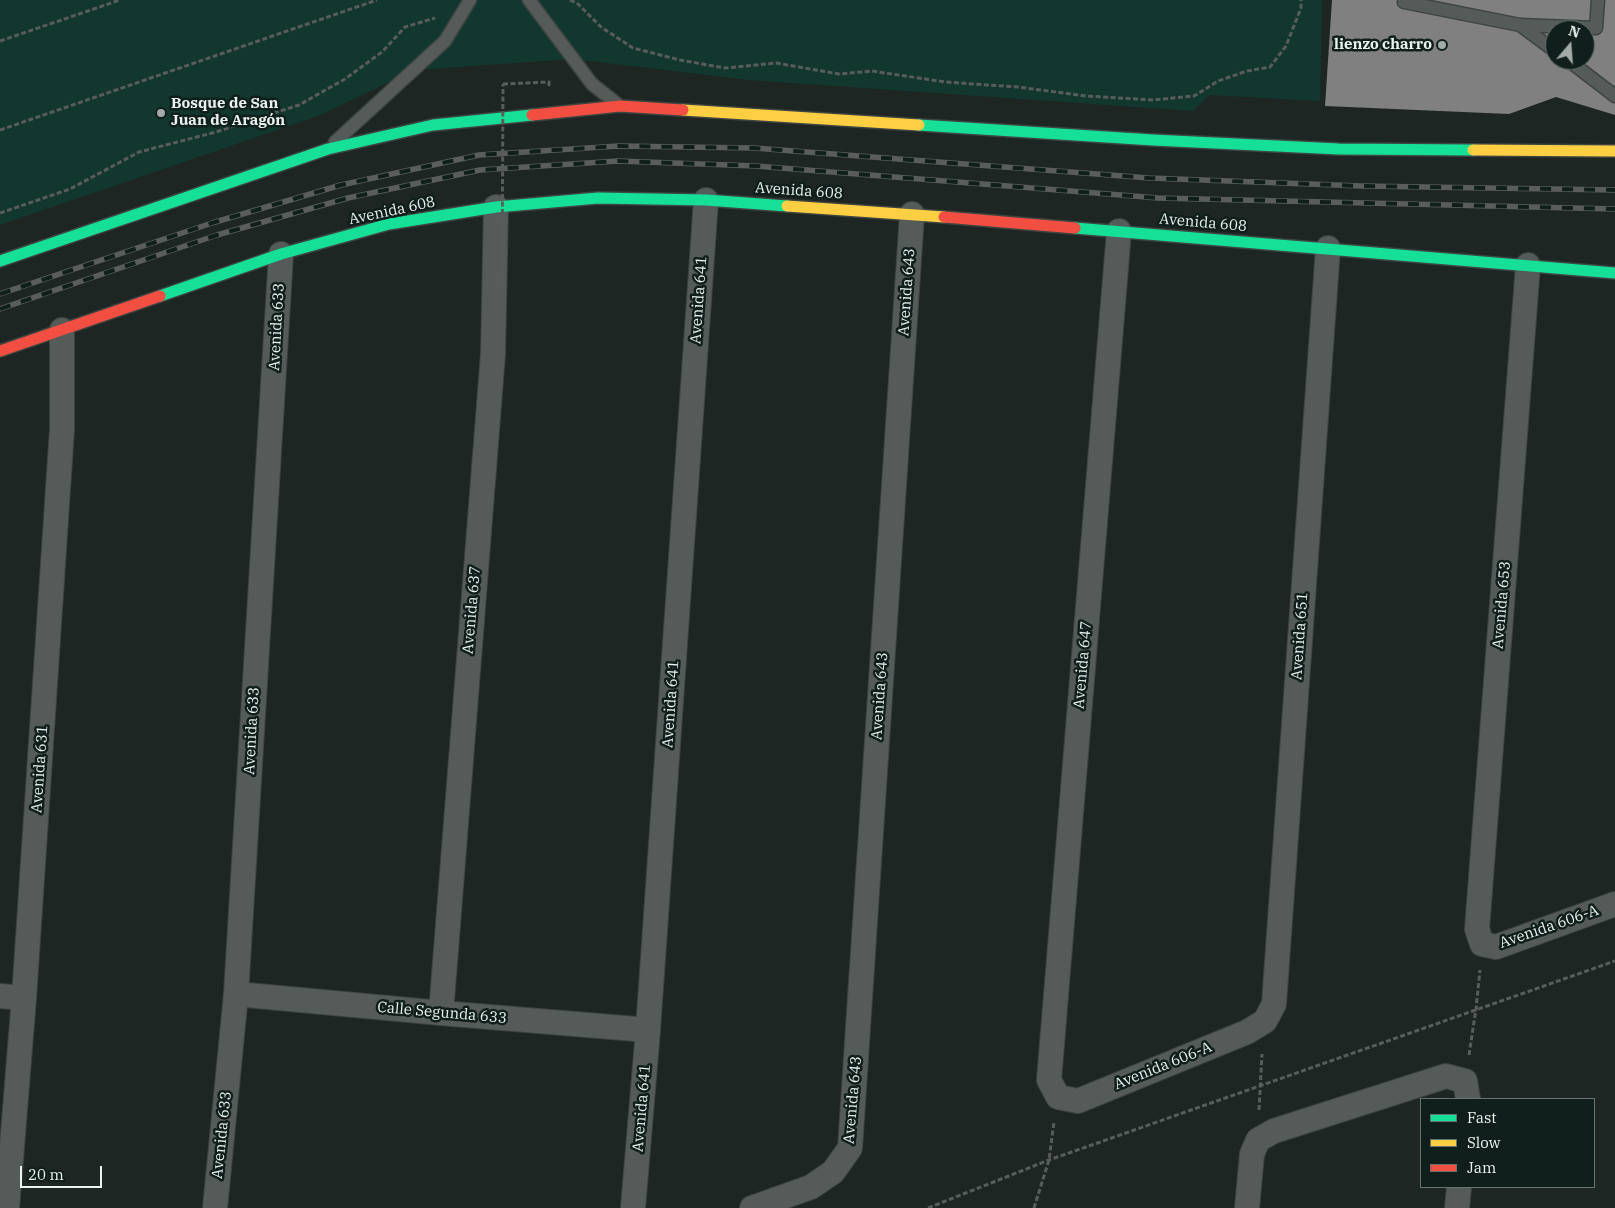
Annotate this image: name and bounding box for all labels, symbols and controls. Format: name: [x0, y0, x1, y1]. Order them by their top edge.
north arrow: [1545, 20, 1595, 70]
text: N: [1566, 21, 1582, 42]
place label: lienzo charro: [1334, 36, 1432, 54]
marker: lienzo charro: [1436, 39, 1448, 51]
place label: Bosque de San Juan de Aragón: [171, 95, 285, 130]
marker: Bosque de San Juan de Aragón: [155, 107, 167, 119]
street label: Avenida 608: [755, 179, 843, 203]
street label: Avenida 608: [347, 193, 437, 229]
street label: Avenida 608: [1158, 210, 1248, 236]
street label: Avenida 643: [895, 248, 919, 336]
street label: Avenida 641: [687, 256, 711, 344]
street label: Avenida 633: [266, 283, 288, 371]
street label: Avenida 653: [1489, 560, 1515, 650]
street label: Avenida 637: [459, 565, 485, 655]
street label: Avenida 651: [1288, 592, 1312, 680]
street label: Avenida 647: [1070, 620, 1096, 710]
street label: Avenida 643: [868, 652, 892, 740]
street label: Avenida 641: [659, 660, 683, 748]
street label: Avenida 633: [241, 687, 263, 775]
street label: Avenida 631: [28, 725, 52, 813]
street label: Avenida 606-A: [1497, 902, 1601, 952]
street label: Calle Segunda 633: [376, 998, 508, 1028]
street label: Avenida 606-A: [1112, 1038, 1214, 1094]
street label: Avenida 643: [840, 1055, 866, 1145]
street label: Avenida 641: [629, 1063, 655, 1153]
street label: Avenida 633: [208, 1090, 236, 1180]
legend: [1420, 1098, 1595, 1188]
text: Fast: [1467, 1108, 1497, 1127]
text: Slow: [1467, 1133, 1500, 1152]
scale bar: [22, 1156, 105, 1188]
text: Jam: [1467, 1158, 1496, 1177]
text: 20 m: [28, 1165, 64, 1184]

